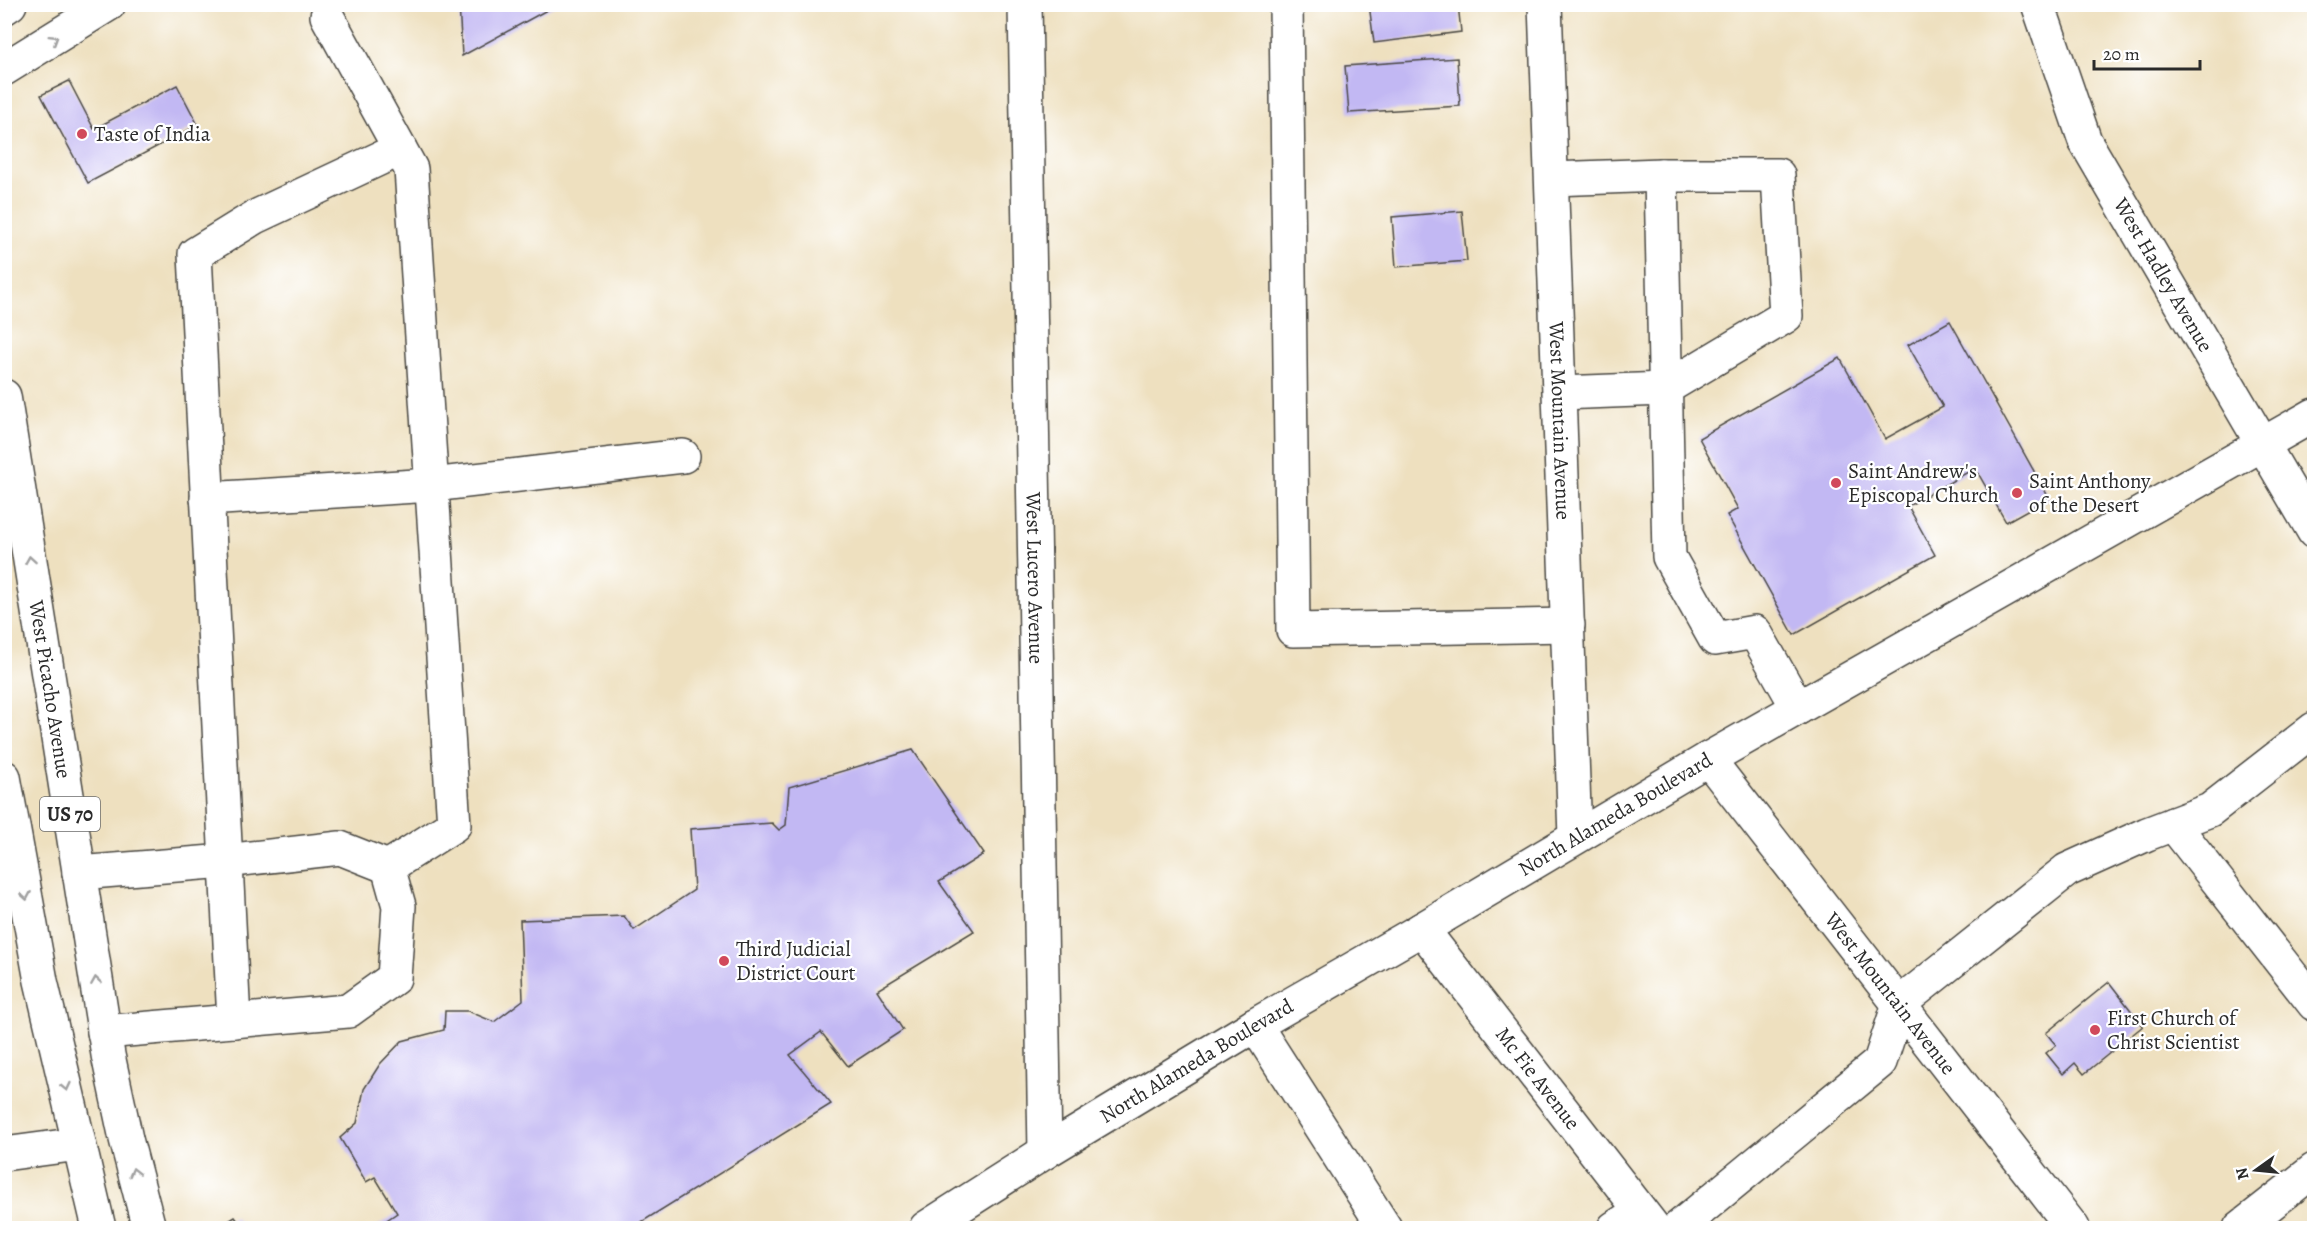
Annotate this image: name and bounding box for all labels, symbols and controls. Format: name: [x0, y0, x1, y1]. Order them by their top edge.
scale bar: [2094, 33, 2200, 71]
one-way arrow: [48, 34, 58, 46]
text: 20 m: [2103, 42, 2140, 66]
place label: Taste of India: [94, 120, 211, 148]
marker: Taste of India: [75, 127, 89, 141]
street label: West Hadley Avenue: [2107, 192, 2220, 357]
street label: West Mountain Avenue: [1542, 320, 1578, 521]
place label: Saint Andrew's Episcopal Church: [1848, 457, 1999, 509]
place label: Saint Anthony of the Desert: [2029, 467, 2151, 519]
marker: Saint Andrew's Episcopal Church: [1829, 476, 1843, 490]
marker: Saint Anthony of the Desert: [2010, 486, 2024, 500]
street label: West Lucero Avenue: [1019, 491, 1050, 664]
one-way arrow: [25, 555, 37, 564]
street label: West Picacho Avenue: [22, 597, 78, 781]
street label: North Alameda Boulevard: [1513, 745, 1718, 883]
road number: US 70: [40, 797, 100, 831]
one-way arrow: [19, 891, 32, 901]
street label: West Mountain Avenue: [1818, 906, 1962, 1080]
place label: Third Judicial District Court: [736, 935, 856, 987]
marker: Third Judicial District Court: [717, 954, 731, 968]
one-way arrow: [90, 976, 103, 986]
street label: North Alameda Boulevard: [1094, 992, 1299, 1130]
place label: First Church of Christ Scientist: [2107, 1004, 2240, 1056]
street label: Mc Fie Avenue: [1489, 1021, 1587, 1135]
marker: First Church of Christ Scientist: [2088, 1023, 2102, 1037]
one-way arrow: [59, 1082, 72, 1092]
north arrow: [2226, 1140, 2286, 1200]
text: N: [2230, 1165, 2255, 1182]
one-way arrow: [129, 1167, 142, 1177]

